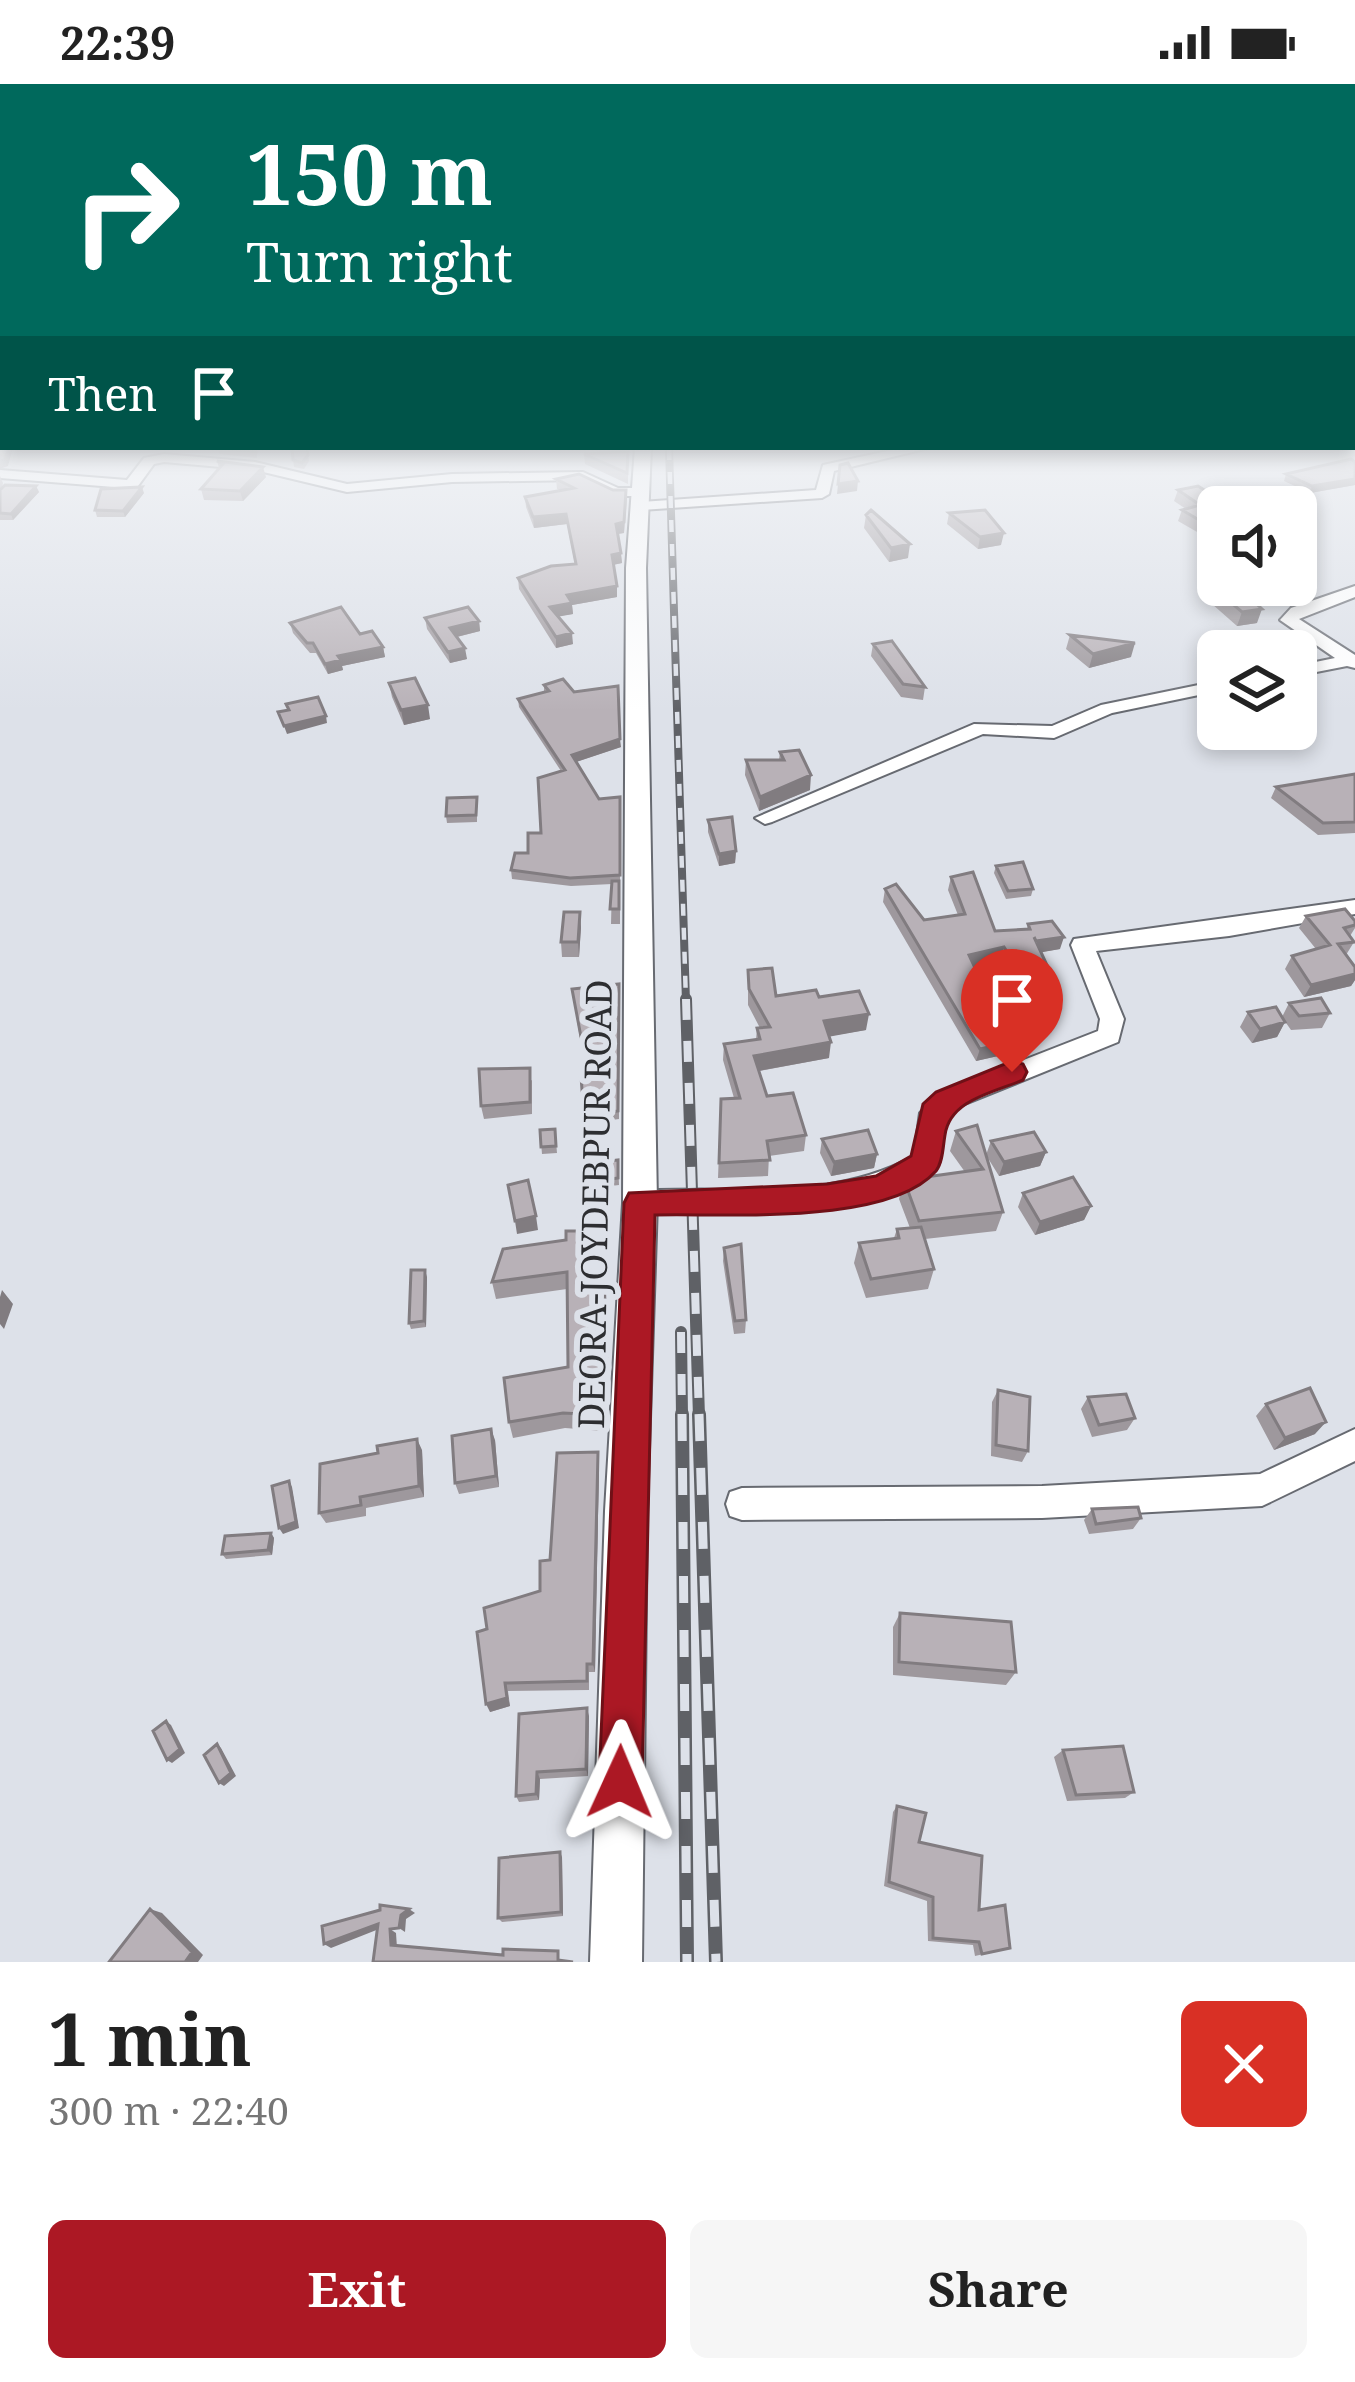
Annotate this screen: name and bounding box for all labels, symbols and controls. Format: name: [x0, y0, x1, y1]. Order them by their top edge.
text: 22:39: [60, 12, 175, 73]
text: 150 m: [246, 115, 493, 230]
icon: right: [48, 132, 204, 288]
text: Turn right: [246, 224, 513, 298]
icon: arrive: [181, 360, 247, 426]
text: Then: [48, 363, 157, 424]
map controls: [1197, 486, 1317, 750]
button: sound: [1197, 486, 1317, 606]
button: layers: [1197, 630, 1317, 750]
pin: [961, 949, 1063, 1072]
icon: arrive: [979, 967, 1045, 1033]
street label: DEORA-JOYDEBPUR ROAD: [566, 979, 623, 1429]
position arrow: [557, 1719, 683, 1845]
text: 1 min: [48, 1989, 252, 2087]
button: close: [1181, 2001, 1307, 2127]
text: 300 m · 22:40: [48, 2083, 289, 2136]
button: Exit: [48, 2220, 666, 2358]
button: Share: [690, 2220, 1307, 2358]

